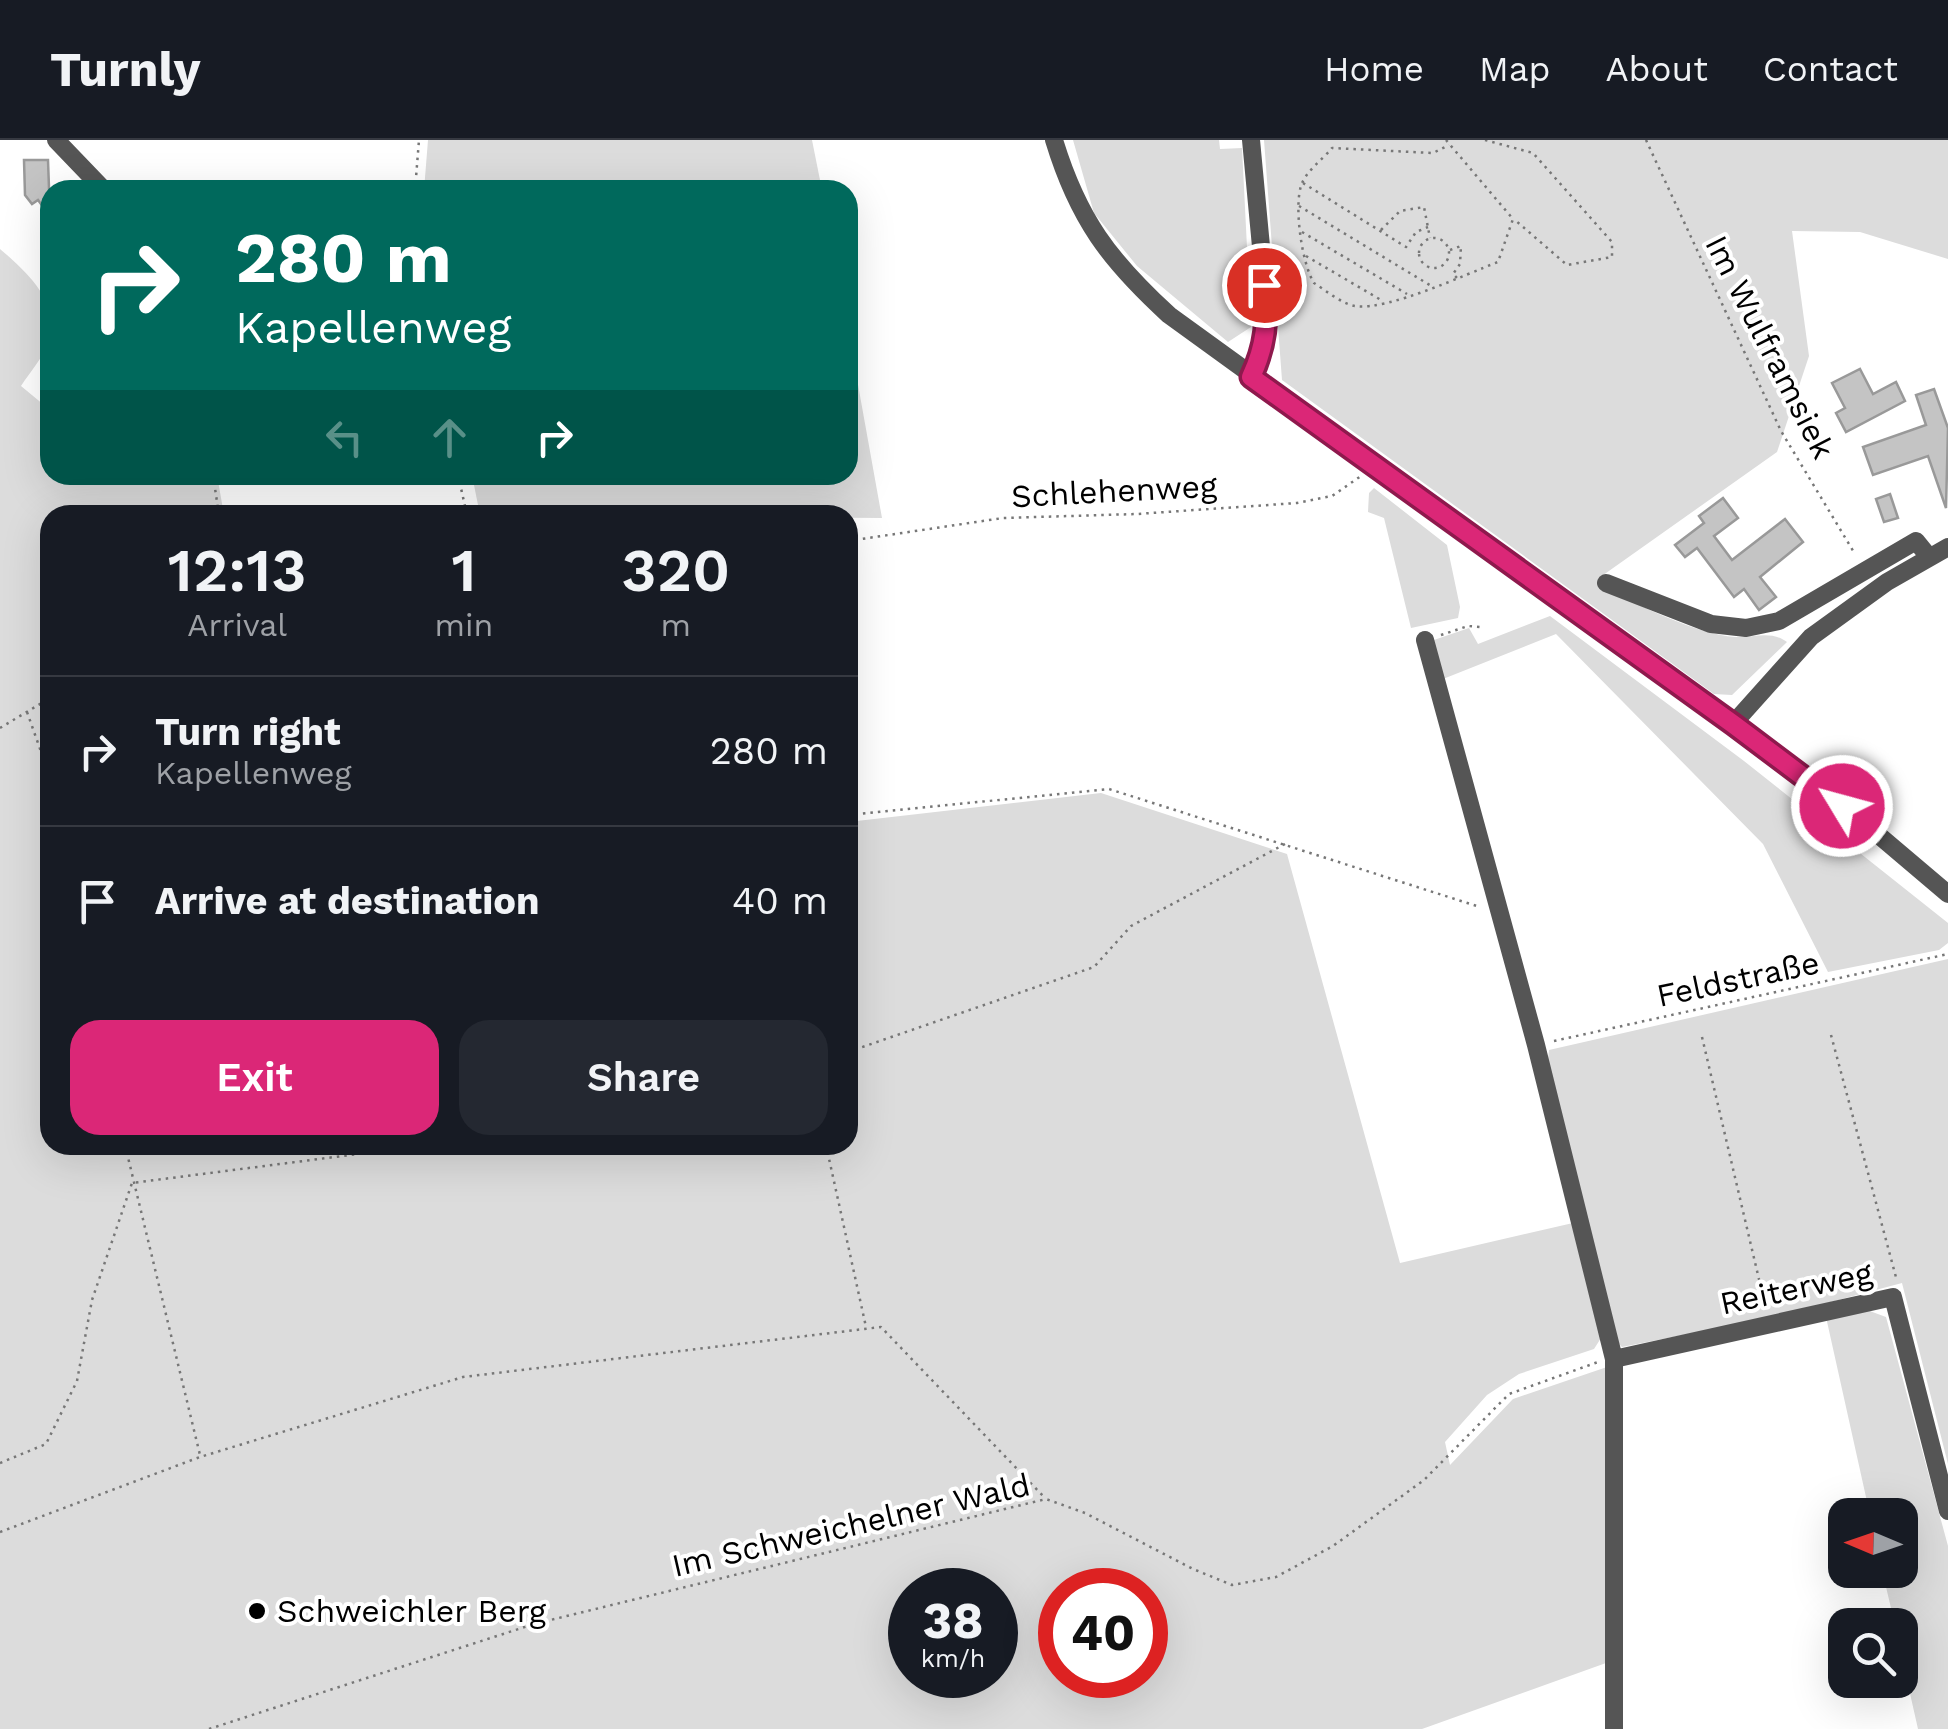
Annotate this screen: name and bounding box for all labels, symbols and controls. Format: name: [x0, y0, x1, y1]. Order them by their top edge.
text: Turnly: [50, 41, 200, 98]
text: Home: [1324, 48, 1424, 90]
text: Map: [1479, 48, 1551, 90]
text: About: [1606, 48, 1708, 90]
text: Contact: [1763, 48, 1898, 90]
text: 280 m: [235, 217, 452, 299]
icon: right: [70, 220, 200, 350]
street label: Im Wulframsiek: [1697, 229, 1843, 465]
pin: [1222, 243, 1307, 328]
icon: arrive: [1237, 258, 1292, 313]
text: Kapellenweg: [235, 301, 511, 354]
icon: left: [317, 410, 372, 465]
icon: ahead: [422, 410, 477, 465]
icon: right: [527, 410, 582, 465]
street label: Schlehenweg: [1010, 467, 1219, 515]
text: 12:13: [168, 535, 307, 606]
text: 1: [451, 535, 476, 606]
text: 320: [621, 535, 730, 606]
text: Arrival: [187, 606, 287, 644]
text: min: [434, 606, 493, 644]
text: m: [660, 606, 691, 644]
text: Turn right: [155, 710, 341, 754]
icon: right: [70, 724, 125, 779]
text: 280 m: [710, 729, 828, 773]
text: Kapellenweg: [155, 754, 352, 792]
position arrow: [1790, 754, 1894, 858]
icon: arrive: [70, 874, 125, 929]
text: Arrive at destination: [155, 879, 540, 923]
text: 40 m: [732, 879, 828, 923]
street label: Feldstraße: [1653, 943, 1823, 1015]
button: Exit: [70, 1020, 439, 1135]
button: Share: [459, 1020, 828, 1135]
street label: Reiterweg: [1717, 1253, 1876, 1323]
street label: Im Schweichelner Wald: [668, 1465, 1034, 1585]
north arrow: [1828, 1498, 1918, 1588]
map controls: [1828, 1498, 1918, 1698]
speed limit sign: 40: [1038, 1568, 1168, 1698]
text: 38: [923, 1591, 984, 1650]
place label: Schweichler Berg: [277, 1592, 547, 1630]
marker: Schweichler Berg: [246, 1600, 268, 1622]
button: search: [1828, 1608, 1918, 1698]
text: km/h: [921, 1644, 985, 1673]

